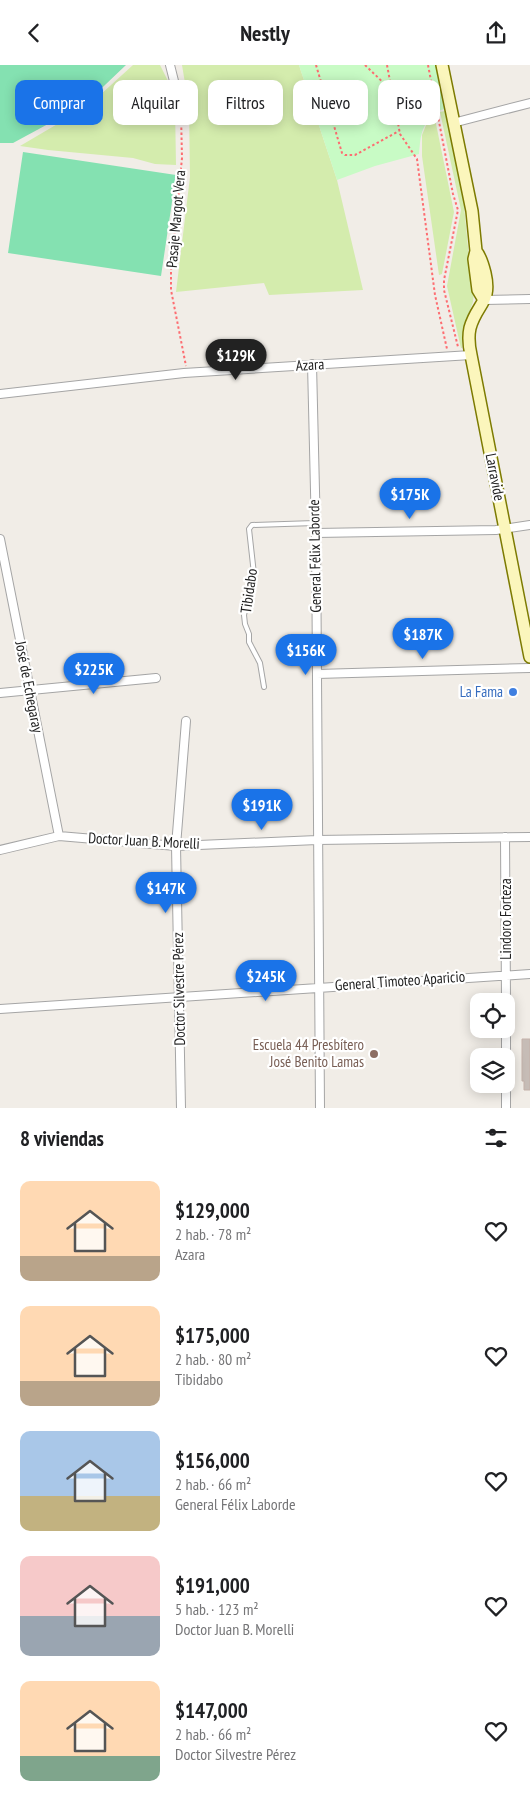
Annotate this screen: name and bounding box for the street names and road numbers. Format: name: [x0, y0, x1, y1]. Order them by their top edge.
street label: Pasaje Margot Vera: [162, 169, 189, 269]
street label: Azara: [295, 354, 325, 375]
street label: Larravide: [482, 452, 509, 502]
street label: General Félix Laborde: [304, 499, 325, 613]
street label: Tibidabo: [236, 567, 261, 615]
street label: José de Echegaray: [11, 638, 48, 735]
street label: Doctor Juan B. Morelli: [88, 828, 200, 853]
street label: Lindoro Forteza: [496, 878, 515, 960]
street label: Doctor Silvestre Pérez: [168, 932, 189, 1046]
street label: General Timoteo Aparicio: [334, 966, 466, 995]

